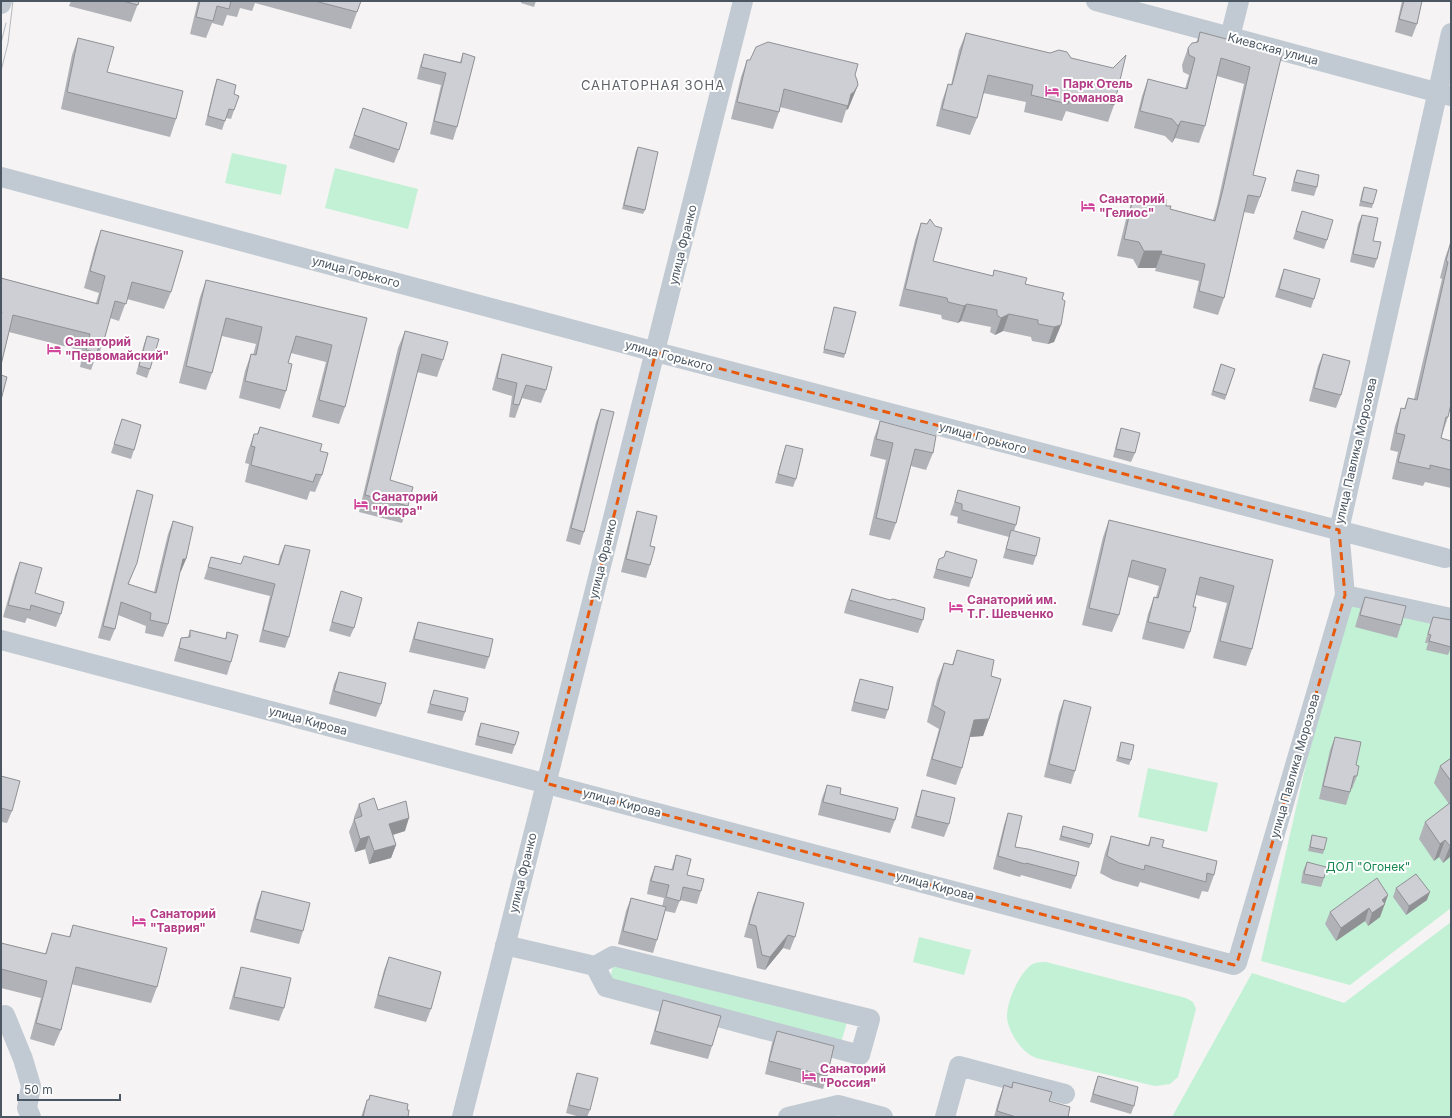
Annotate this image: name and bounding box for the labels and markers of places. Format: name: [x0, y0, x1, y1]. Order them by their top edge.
place label: Парк Отель Романова: [1063, 76, 1133, 105]
hotel icon: Парк Отель Романова: [1044, 83, 1060, 99]
place label: Санаторий "Гелиос": [1099, 191, 1165, 220]
hotel icon: Санаторий "Гелиос": [1080, 198, 1096, 214]
place label: Санаторий "Первомайский": [65, 334, 169, 363]
hotel icon: Санаторий "Первомайский": [46, 341, 62, 357]
place label: Санаторий "Искра": [372, 489, 438, 518]
hotel icon: Санаторий "Искра": [353, 496, 369, 512]
place label: Санаторий им. Т.Г. Шевченко: [967, 592, 1057, 621]
hotel icon: Санаторий им. Т.Г. Шевченко: [948, 599, 964, 615]
place label: Санаторий "Таврия": [150, 906, 216, 935]
hotel icon: Санаторий "Таврия": [131, 913, 147, 929]
place label: Санаторий "Россия": [820, 1061, 886, 1090]
hotel icon: Санаторий "Россия": [801, 1068, 817, 1084]

